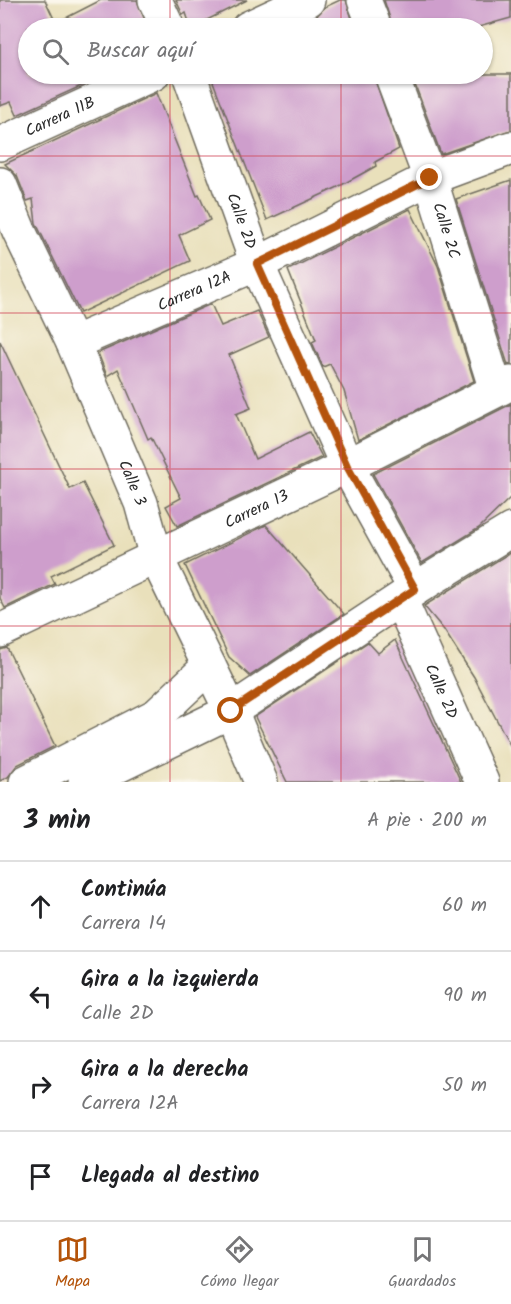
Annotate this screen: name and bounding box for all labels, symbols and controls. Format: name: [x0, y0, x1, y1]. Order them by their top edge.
search box: [18, 18, 493, 84]
text: Buscar aquí: [87, 34, 194, 69]
icon: search: [39, 35, 72, 68]
street label: Carrera 11B: [21, 90, 99, 143]
route end: [416, 164, 442, 190]
street label: Calle 2D: [220, 189, 263, 252]
street label: Calle 2C: [426, 199, 467, 262]
street label: Carrera 12A: [153, 264, 235, 318]
street label: Calle 3: [112, 456, 153, 510]
street label: Carrera 13: [220, 483, 293, 535]
street label: Calle 2D: [418, 660, 465, 723]
route start: [217, 697, 243, 723]
text: 3 min: [24, 800, 91, 842]
text: A pie · 200 m: [367, 805, 487, 837]
text: Continúa: [81, 873, 166, 908]
icon: ahead: [24, 890, 57, 923]
text: 60 m: [442, 890, 487, 922]
text: Carrera 14: [81, 908, 166, 940]
text: Gira a la izquierda: [81, 963, 259, 998]
icon: left: [24, 980, 57, 1013]
text: 90 m: [443, 980, 487, 1012]
text: Calle 2D: [81, 998, 154, 1030]
text: Gira a la derecha: [81, 1053, 248, 1088]
icon: right: [24, 1070, 57, 1103]
text: 50 m: [442, 1070, 487, 1102]
text: Carrera 12A: [81, 1088, 179, 1120]
text: Llegada al destino: [81, 1159, 259, 1194]
icon: arrive: [24, 1160, 57, 1193]
tab: Mapa: [55, 1233, 90, 1294]
tab: Cómo llegar: [200, 1233, 279, 1294]
tab: Guardados: [388, 1233, 456, 1294]

